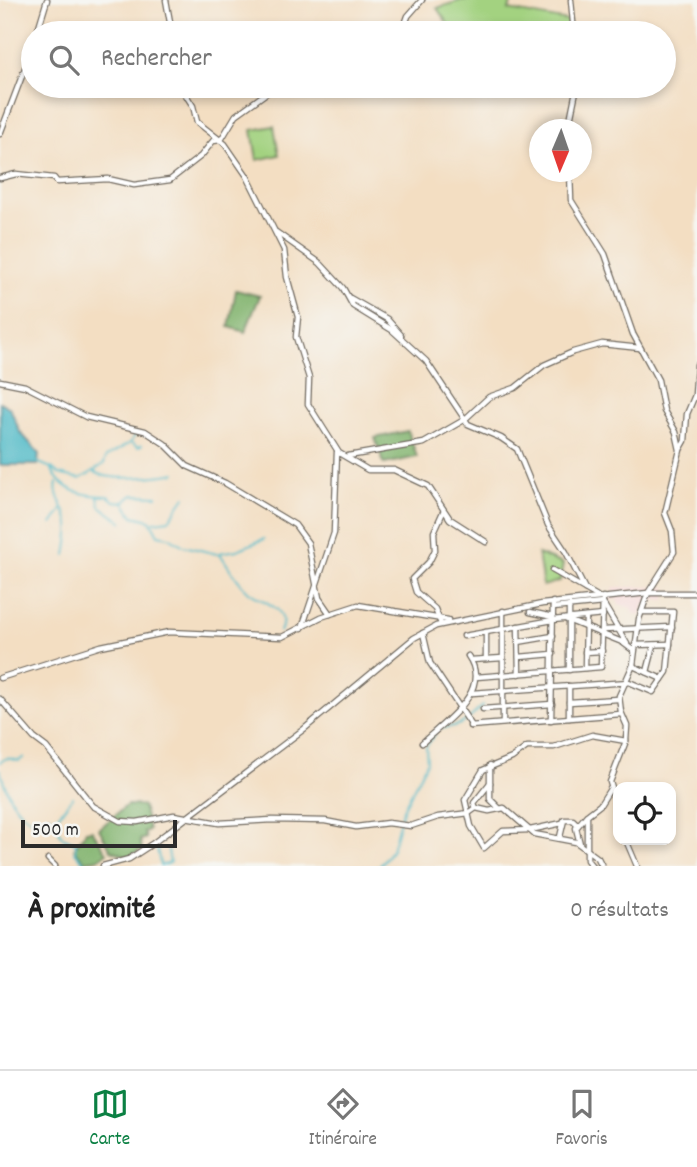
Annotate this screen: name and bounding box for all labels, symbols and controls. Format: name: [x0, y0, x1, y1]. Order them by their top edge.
search box: [21, 21, 676, 98]
icon: search: [45, 41, 83, 79]
text: Rechercher: [101, 41, 212, 78]
north arrow: [529, 119, 592, 182]
map controls: [613, 782, 676, 845]
button: locate: [613, 782, 676, 845]
scale bar: [21, 817, 177, 849]
text: 500 m: [32, 818, 79, 845]
text: À proximité: [28, 890, 155, 933]
text: 0 résultats: [570, 895, 669, 928]
tab: Carte: [89, 1085, 130, 1154]
tab: Itinéraire: [309, 1085, 377, 1154]
tab: Favoris: [555, 1085, 608, 1154]

